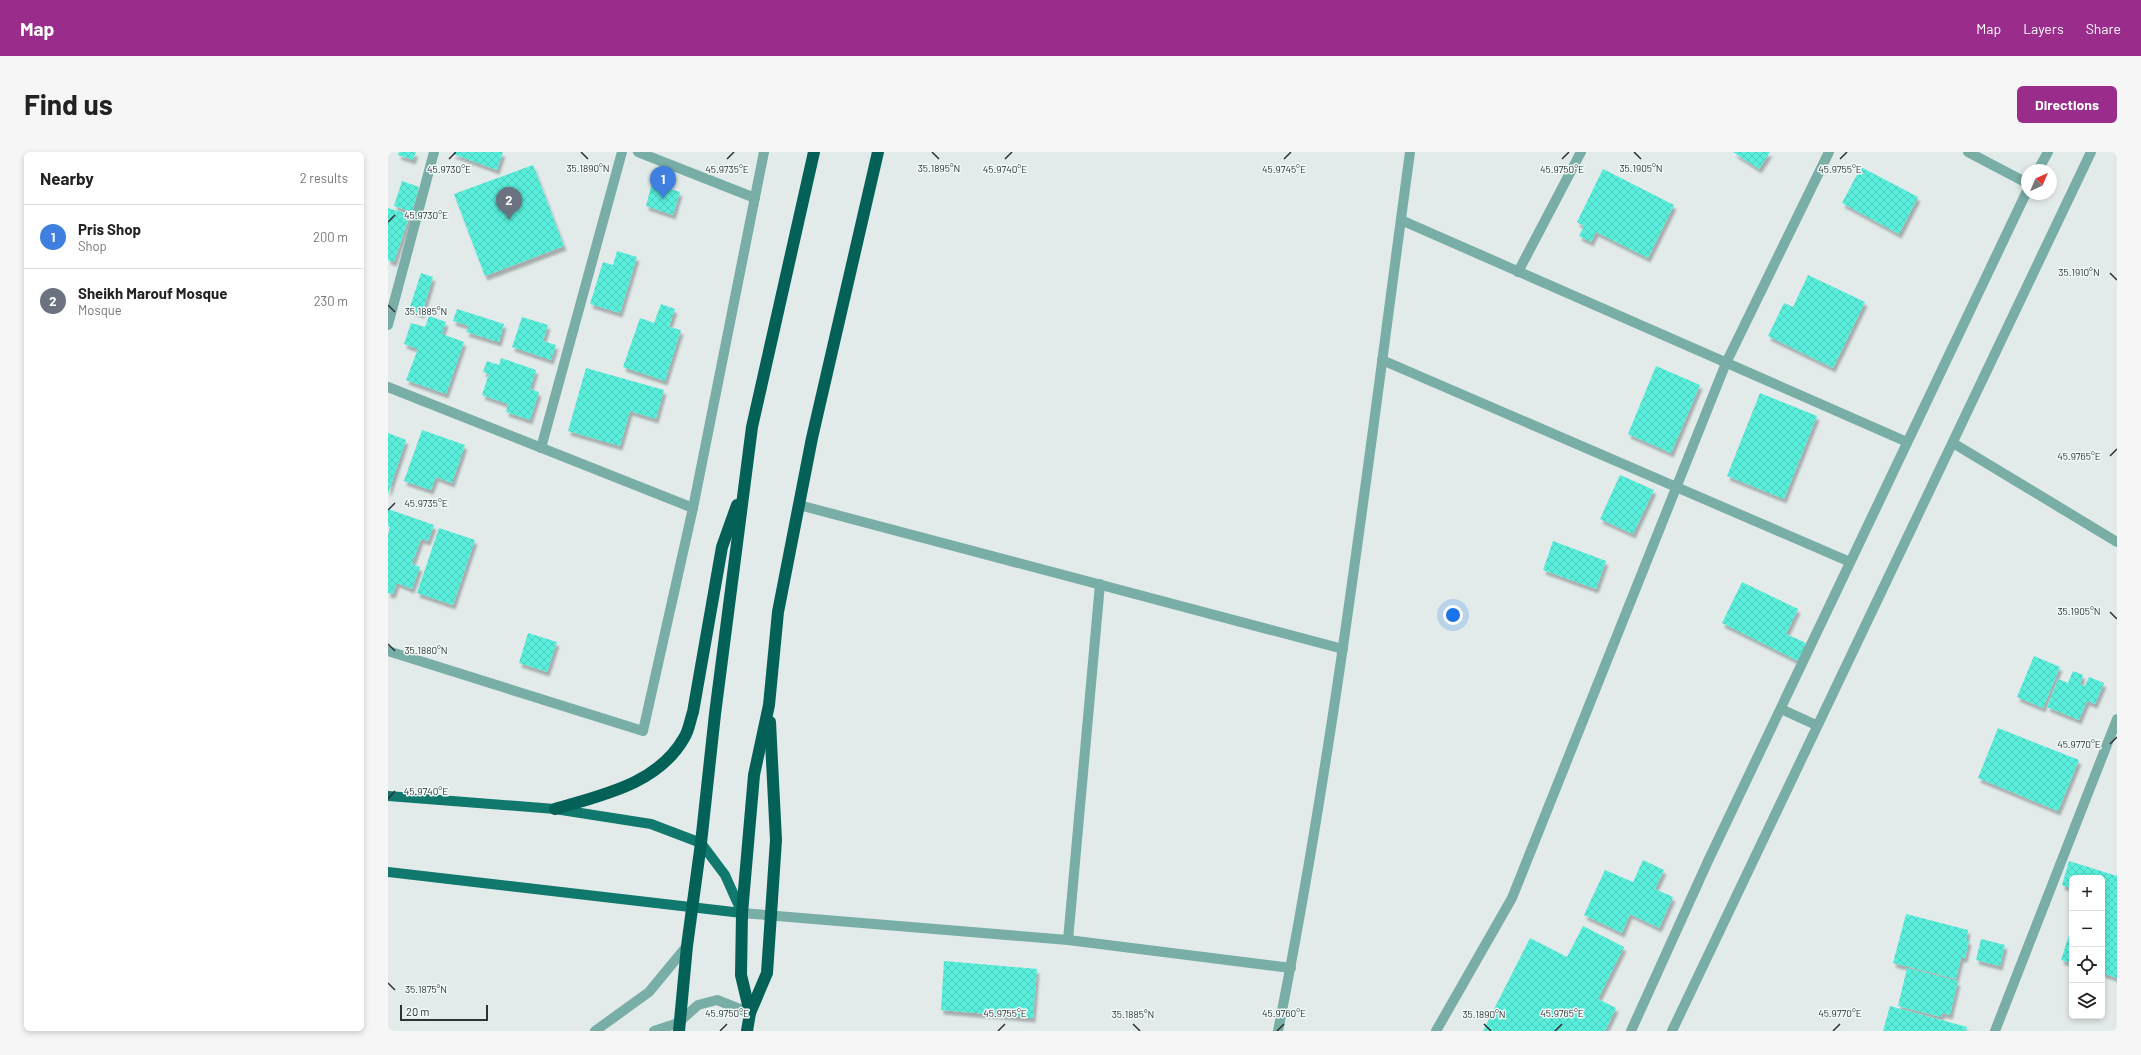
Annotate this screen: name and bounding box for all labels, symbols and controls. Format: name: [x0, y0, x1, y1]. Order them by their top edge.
text: Map: [20, 17, 54, 40]
text: Map: [1976, 20, 2001, 37]
text: Layers: [2023, 20, 2064, 37]
text: Share: [2086, 20, 2121, 37]
button: Directions: [2017, 86, 2117, 123]
text: Find us: [24, 87, 113, 121]
text: 35.1890°N: [566, 162, 610, 174]
text: 35.1895°N: [918, 162, 960, 174]
text: 35.1905°N: [1619, 162, 1663, 174]
text: 45.9730°E: [427, 163, 471, 175]
text: 45.9735°E: [705, 163, 749, 175]
text: 45.9740°E: [983, 163, 1027, 175]
text: 45.9745°E: [1262, 163, 1306, 175]
text: 45.9750°E: [1540, 163, 1584, 175]
text: 45.9755°E: [1818, 163, 1862, 175]
north arrow: [2021, 164, 2057, 200]
pin: 1: [650, 166, 676, 199]
text: Nearby: [40, 168, 94, 188]
text: 2 results: [300, 170, 348, 186]
pin: 2: [496, 187, 522, 220]
text: 45.9730°E: [404, 209, 448, 221]
text: Pris Shop: [78, 220, 141, 238]
text: 1: [51, 229, 55, 245]
text: 200 m: [313, 229, 348, 245]
text: Shop: [78, 238, 107, 254]
text: 35.1910°N: [2058, 266, 2100, 278]
text: Sheikh Marouf Mosque: [78, 284, 227, 302]
text: 2: [49, 293, 57, 309]
text: 230 m: [314, 293, 348, 309]
text: Mosque: [78, 302, 122, 318]
text: 35.1885°N: [405, 305, 447, 317]
text: 45.9765°E: [2057, 450, 2101, 462]
text: 45.9735°E: [404, 497, 448, 509]
your location: [1443, 605, 1463, 625]
text: 35.1905°N: [2057, 605, 2101, 617]
text: 35.1880°N: [404, 644, 448, 656]
text: 45.9770°E: [2057, 738, 2101, 750]
text: 45.9740°E: [404, 785, 448, 797]
map controls: [2069, 875, 2105, 1019]
button: +: [2069, 875, 2105, 911]
button: −: [2069, 911, 2105, 947]
button: locate: [2069, 947, 2105, 983]
text: 35.1875°N: [405, 983, 447, 995]
button: layers: [2069, 983, 2105, 1019]
scale bar: [400, 1003, 488, 1022]
text: 20 m: [406, 1005, 429, 1018]
text: 45.9750°E: [705, 1007, 749, 1019]
text: 45.9755°E: [983, 1007, 1027, 1019]
text: 45.9760°E: [1262, 1007, 1306, 1019]
text: 45.9765°E: [1540, 1007, 1584, 1019]
text: 45.9770°E: [1818, 1007, 1862, 1019]
text: 35.1885°N: [1112, 1008, 1154, 1020]
text: 35.1890°N: [1462, 1008, 1506, 1020]

